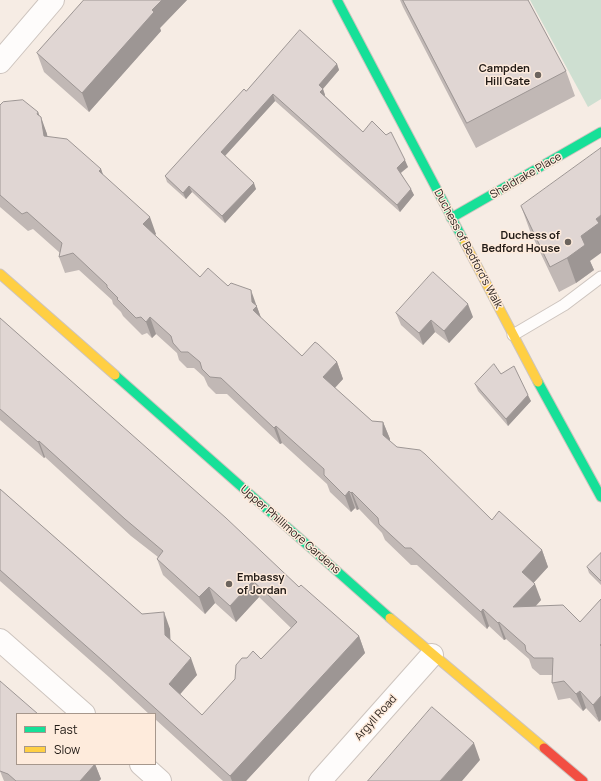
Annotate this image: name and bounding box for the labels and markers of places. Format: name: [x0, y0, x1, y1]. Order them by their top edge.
place label: Campden Hill Gate: [479, 62, 530, 88]
marker: Campden Hill Gate: [533, 70, 543, 80]
place label: Duchess of Bedford House: [481, 229, 560, 255]
marker: Duchess of Bedford House: [563, 237, 573, 247]
place label: Embassy of Jordan: [237, 571, 287, 597]
marker: Embassy of Jordan: [224, 579, 234, 589]

